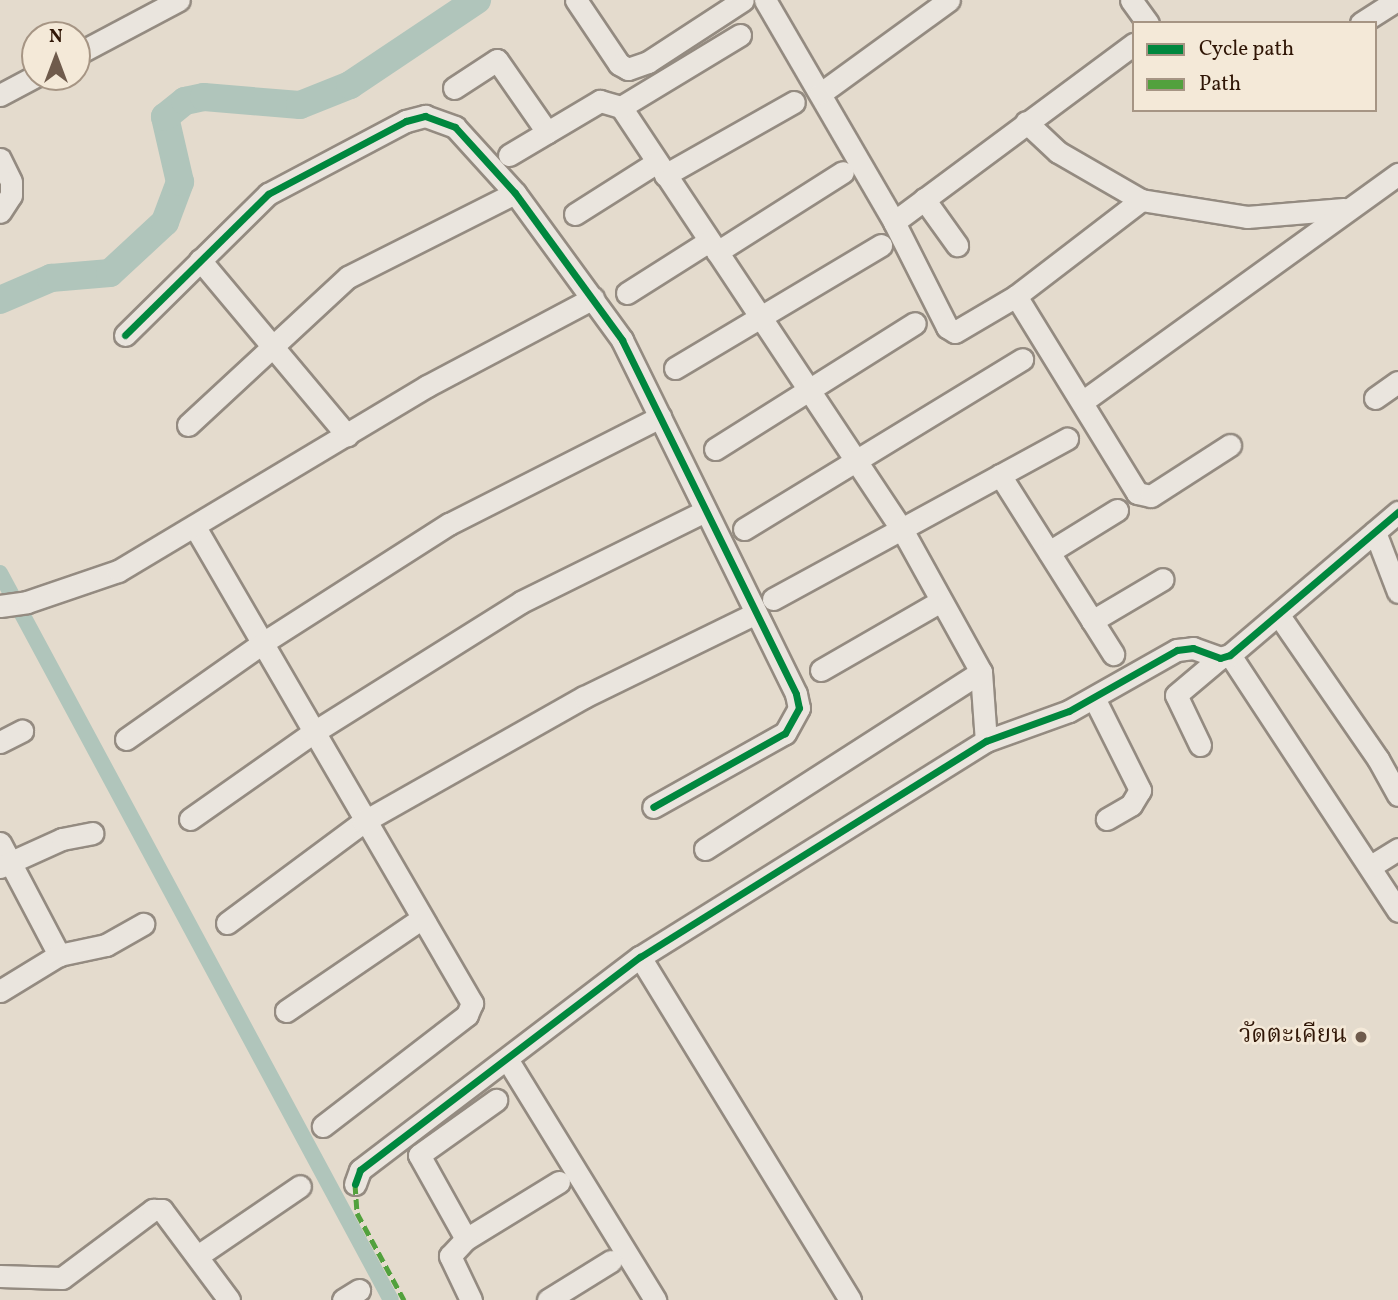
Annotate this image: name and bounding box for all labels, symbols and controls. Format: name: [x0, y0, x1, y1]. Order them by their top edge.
north arrow: [21, 21, 91, 91]
legend: [1132, 21, 1377, 112]
text: N: [49, 24, 63, 50]
text: Cycle path: [1199, 35, 1294, 64]
text: Path: [1199, 70, 1241, 99]
place label: วัดตะเคียน: [1239, 1023, 1347, 1051]
marker: วัดตะเคียน: [1353, 1029, 1369, 1045]

